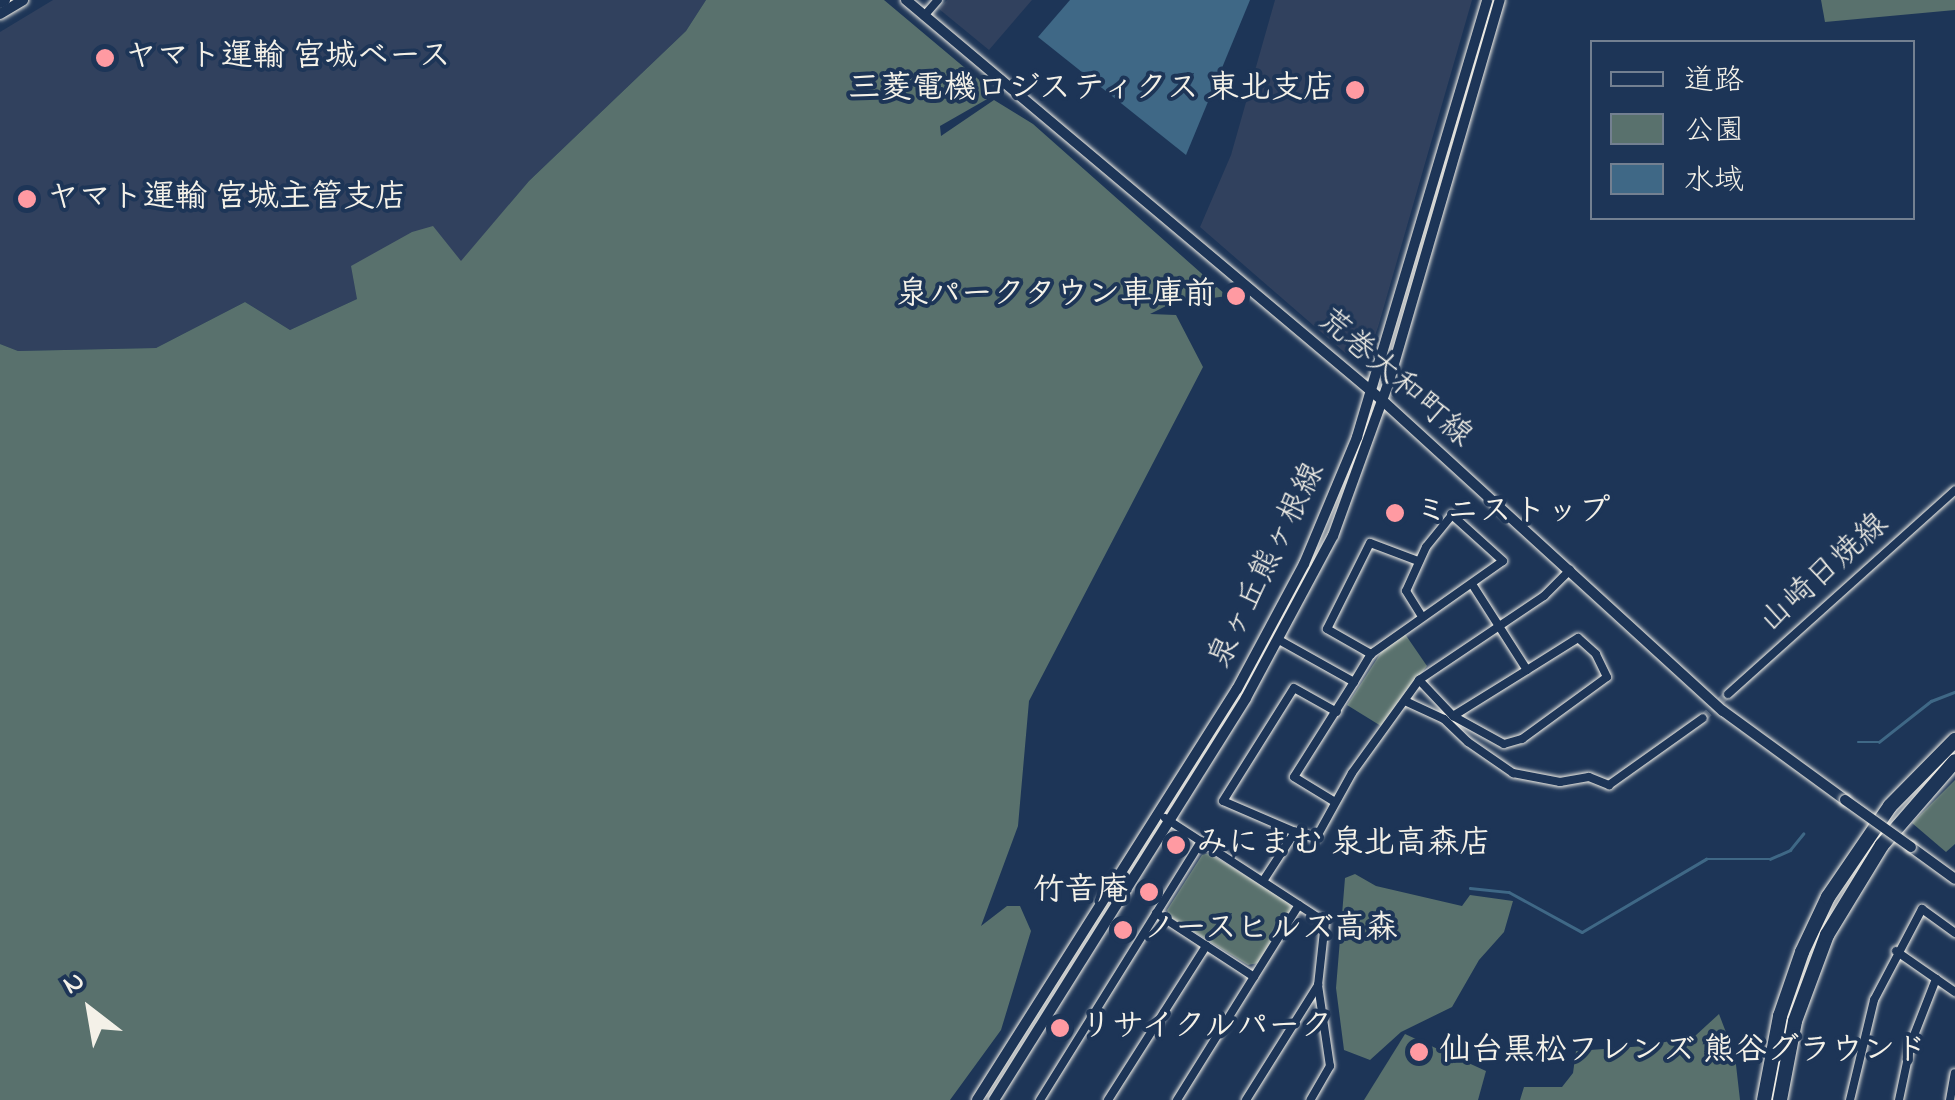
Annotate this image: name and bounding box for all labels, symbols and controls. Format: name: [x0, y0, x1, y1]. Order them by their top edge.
place label: ヤマト運輸 宮城ベース: [125, 39, 453, 77]
legend: [1590, 40, 1915, 220]
marker: ヤマト運輸 宮城ベース: [94, 47, 116, 69]
text: 道路: [1684, 60, 1744, 104]
place label: 三菱電機ロジスティクス 東北支店: [847, 71, 1335, 109]
marker: 三菱電機ロジスティクス 東北支店: [1344, 79, 1366, 101]
text: 公園: [1684, 110, 1744, 154]
text: 水域: [1684, 160, 1744, 204]
place label: ヤマト運輸 宮城主管支店: [47, 180, 407, 218]
marker: ヤマト運輸 宮城主管支店: [16, 188, 38, 210]
place label: 泉パークタウン車庫前: [896, 277, 1216, 315]
marker: 泉パークタウン車庫前: [1225, 285, 1247, 307]
street label: 荒巻大和町線: [1309, 302, 1479, 456]
street label: 泉ヶ丘熊ヶ根線: [1202, 457, 1334, 675]
place label: ミニストップ: [1415, 494, 1607, 532]
marker: ミニストップ: [1384, 502, 1406, 524]
street label: 山崎日焼線: [1753, 506, 1897, 642]
place label: みにまむ 泉北高森店: [1196, 826, 1492, 864]
marker: みにまむ 泉北高森店: [1165, 834, 1187, 856]
place label: 竹音庵: [1033, 873, 1129, 911]
marker: 竹音庵: [1138, 881, 1160, 903]
place label: ノースヒルズ高森: [1143, 911, 1399, 949]
marker: ノースヒルズ高森: [1112, 919, 1134, 941]
north arrow: [40, 960, 140, 1060]
text: N: [56, 961, 93, 1006]
place label: リサイクルパーク: [1080, 1009, 1336, 1047]
marker: リサイクルパーク: [1049, 1017, 1071, 1039]
place label: 仙台黒松フレンズ 熊谷グラウンド: [1439, 1033, 1927, 1071]
marker: 仙台黒松フレンズ 熊谷グラウンド: [1408, 1041, 1430, 1063]

